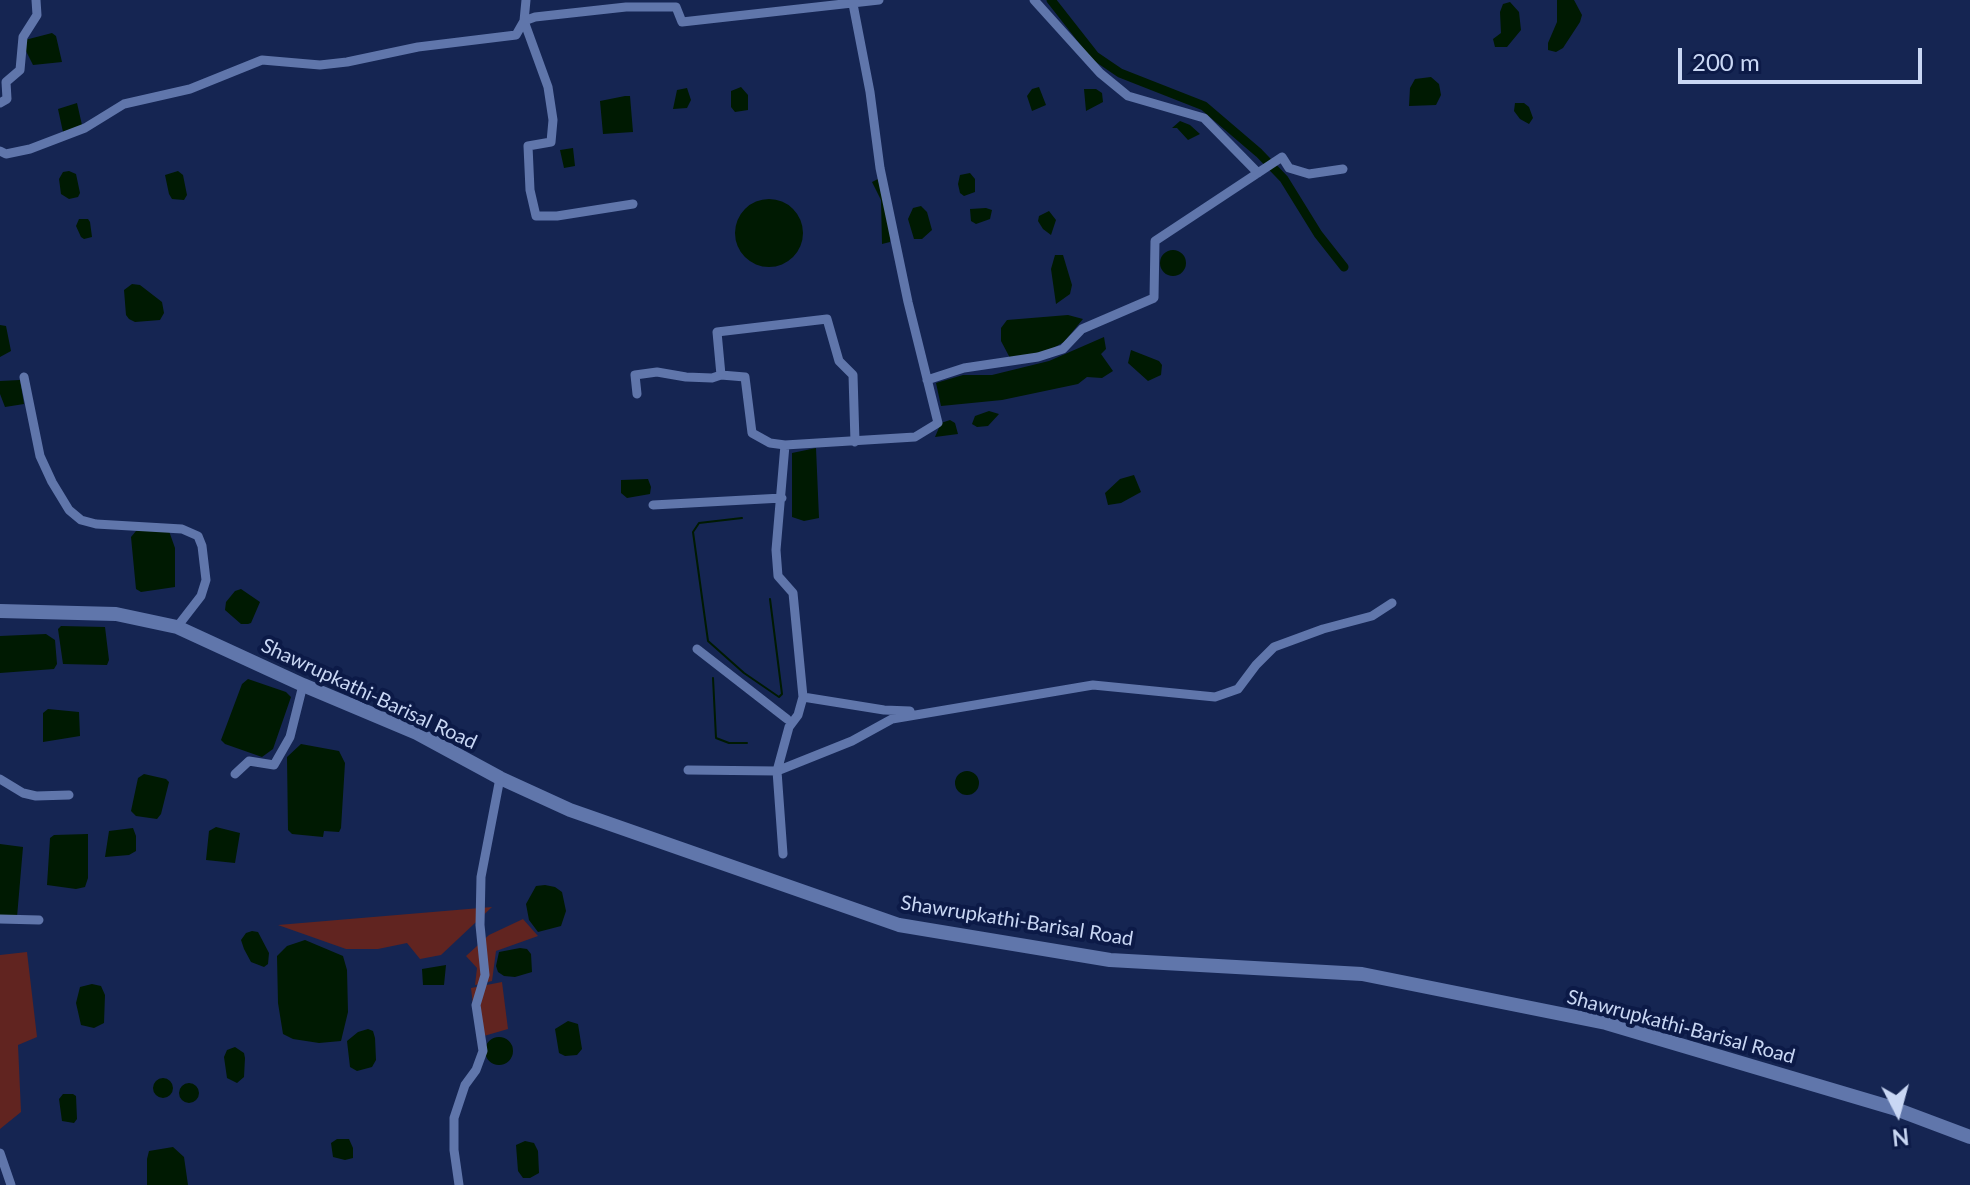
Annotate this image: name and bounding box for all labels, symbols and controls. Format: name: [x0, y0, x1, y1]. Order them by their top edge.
scale bar: [1682, 32, 1926, 82]
text: 200 m: [1692, 47, 1760, 76]
street label: Shawrupkathi-Barisal Road: [257, 633, 481, 755]
street label: Shawrupkathi-Barisal Road: [899, 891, 1135, 951]
street label: Shawrupkathi-Barisal Road: [1564, 985, 1798, 1069]
north arrow: [1858, 1073, 1938, 1153]
text: N: [1891, 1123, 1910, 1152]

